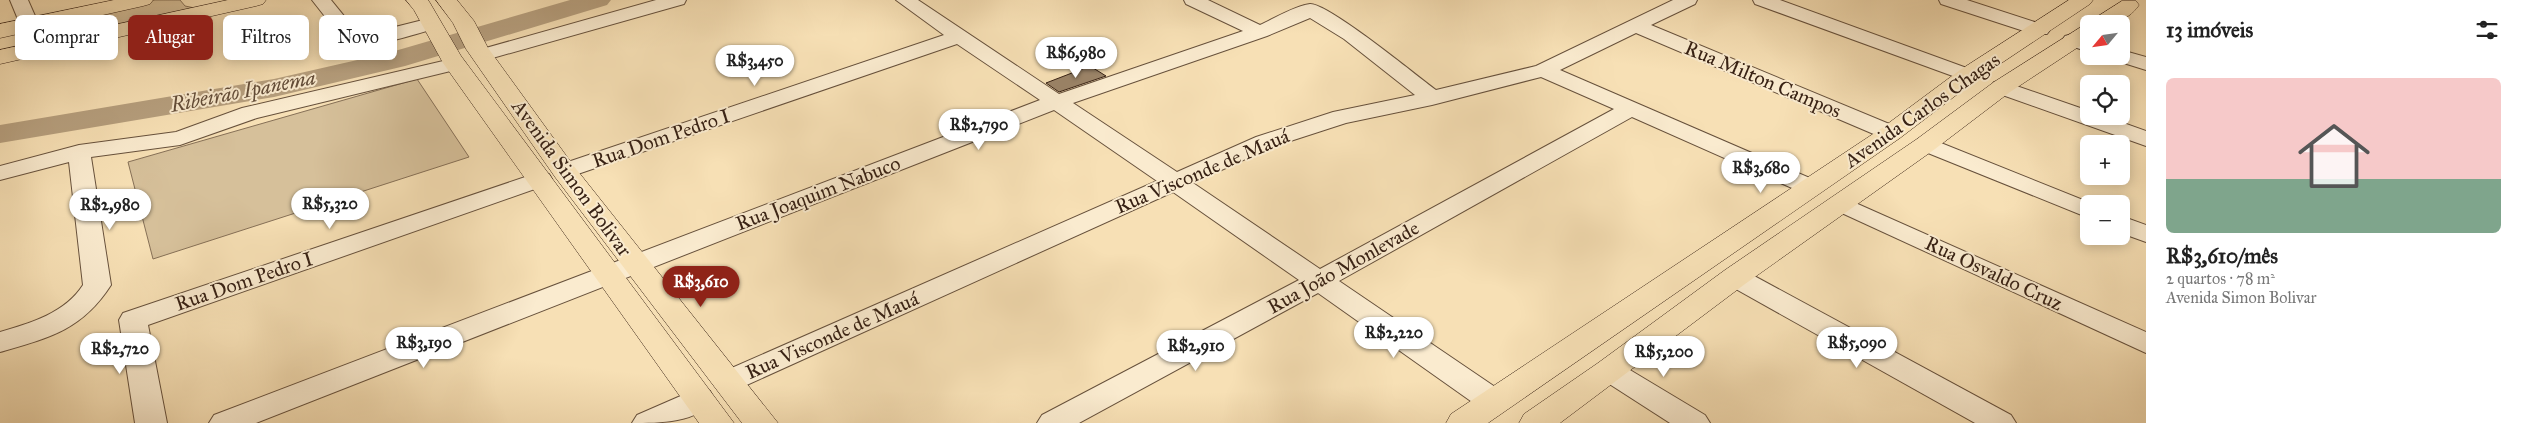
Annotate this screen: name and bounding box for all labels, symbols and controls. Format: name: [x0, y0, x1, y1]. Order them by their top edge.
chip: Comprar: [15, 15, 118, 60]
chip: Alugar: [128, 15, 213, 60]
chip: Filtros: [223, 15, 309, 60]
chip: Novo: [319, 15, 397, 60]
north arrow: [2080, 15, 2130, 65]
map controls: [2080, 15, 2130, 245]
icon: filters: [2473, 16, 2501, 44]
text: 13 imóveis: [2166, 17, 2253, 43]
street label: Rua Milton Campos: [1681, 35, 1845, 123]
pin: R$6,980: [1030, 36, 1122, 79]
text: R$6,980: [1046, 43, 1106, 62]
pin: R$3,450: [709, 44, 801, 87]
street label: Avenida Carlos Chagas: [1839, 47, 2005, 174]
text: R$3,450: [726, 51, 784, 70]
water label: Ribeirão Ipanema: [167, 64, 318, 118]
button: locate: [2080, 75, 2130, 125]
street label: Avenida Simon Bolivar: [506, 94, 637, 262]
street label: Rua Dom Pedro I: [589, 103, 733, 173]
pin: R$2,790: [933, 108, 1025, 151]
icon: home: [2289, 111, 2379, 201]
text: R$2,790: [950, 115, 1008, 134]
street label: Rua Visconde de Mauá: [1111, 123, 1293, 219]
button: +: [2080, 135, 2130, 185]
street label: Rua Joaquim Nabuco: [732, 151, 904, 236]
pin: R$3,680: [1715, 152, 1807, 194]
text: R$3,680: [1732, 158, 1790, 177]
pin: R$2,980: [64, 188, 156, 231]
pin: R$5,320: [284, 188, 376, 230]
text: R$5,320: [302, 194, 358, 213]
text: R$2,980: [80, 195, 140, 214]
button: −: [2080, 195, 2130, 245]
street label: Rua João Monlevade: [1263, 215, 1423, 319]
street label: Rua Osvaldo Cruz: [1921, 231, 2067, 315]
text: R$3,610/mês: [2166, 243, 2278, 269]
street label: Rua Dom Pedro I: [172, 246, 316, 316]
pin: R$3,610: [655, 266, 747, 308]
text: 2 quartos · 78 m²: [2166, 269, 2275, 288]
text: R$3,610: [673, 272, 729, 291]
street label: Rua Visconde de Mauá: [742, 286, 923, 384]
text: Avenida Simon Bolivar: [2166, 288, 2316, 307]
pin: R$2,220: [1348, 316, 1440, 359]
text: R$2,220: [1365, 323, 1423, 342]
pin: R$3,190: [378, 326, 470, 369]
pin: R$5,090: [1811, 326, 1903, 369]
pin: R$2,910: [1150, 330, 1242, 372]
pin: R$2,720: [74, 332, 166, 375]
text: R$3,190: [396, 333, 452, 352]
text: R$5,090: [1827, 333, 1887, 352]
text: R$2,910: [1167, 336, 1225, 355]
pin: R$5,200: [1618, 336, 1710, 378]
text: R$2,720: [91, 339, 149, 358]
text: R$5,200: [1635, 342, 1693, 361]

